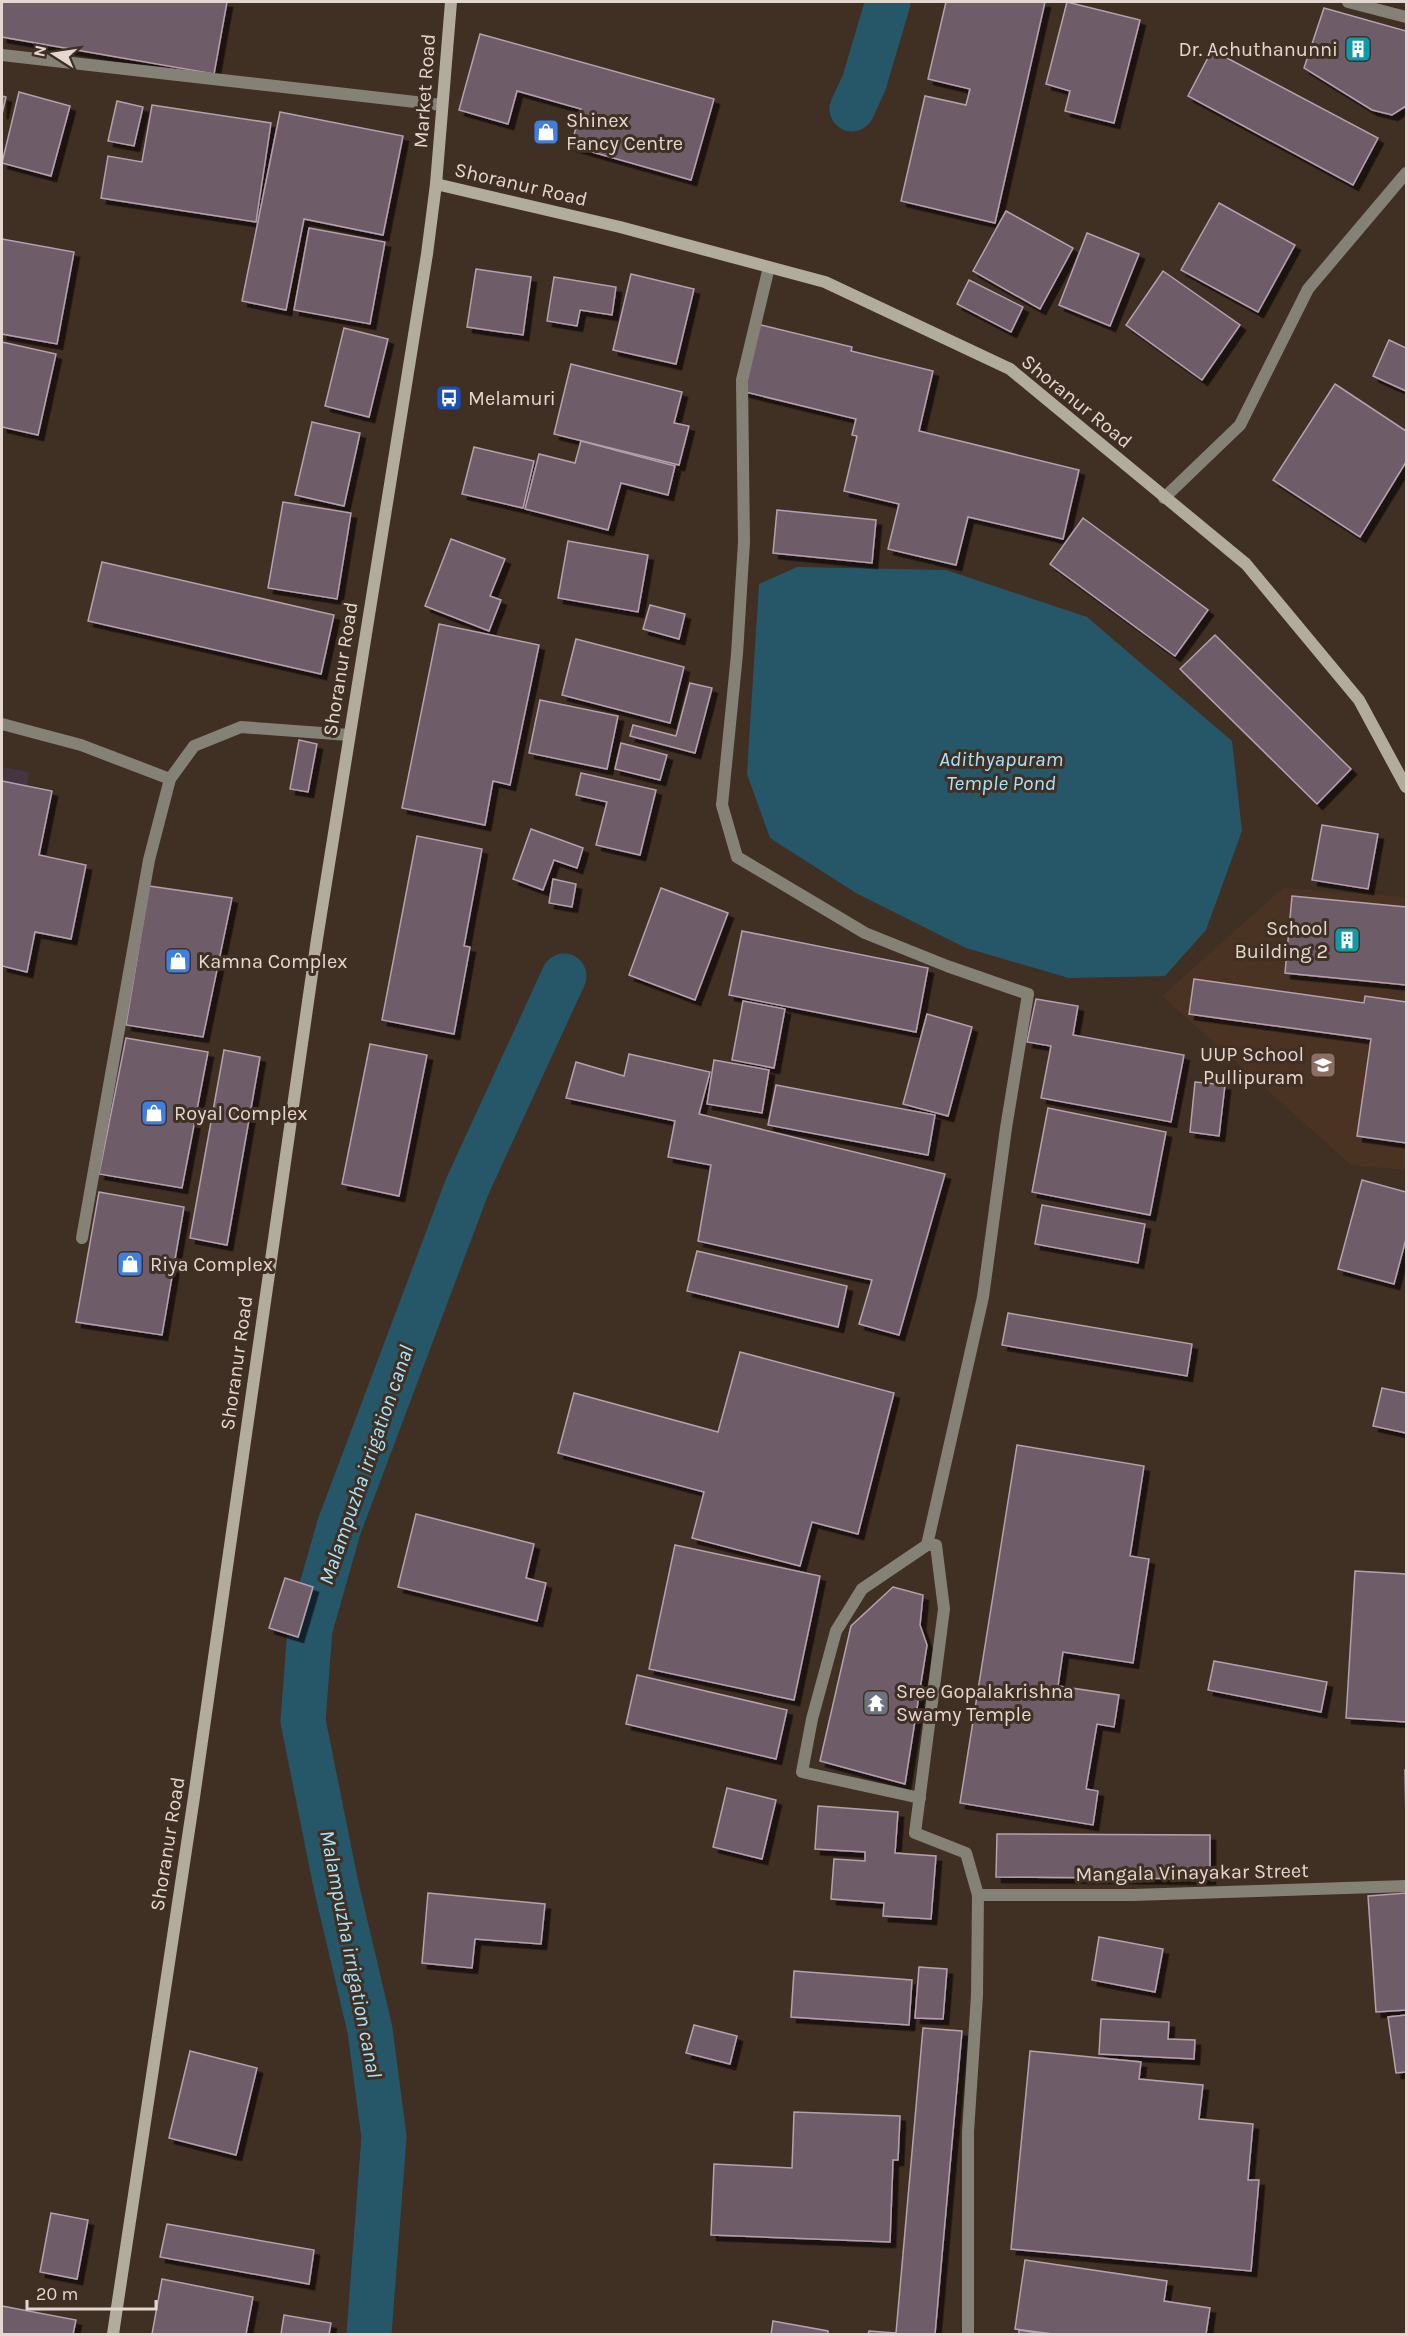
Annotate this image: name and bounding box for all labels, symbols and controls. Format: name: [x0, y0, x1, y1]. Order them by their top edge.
north arrow: [24, 24, 84, 84]
street label: Market Road: [409, 33, 440, 149]
building icon: Dr. Achuthanunni: [1343, 34, 1373, 64]
place label: Dr. Achuthanunni: [1178, 38, 1338, 61]
text: N: [29, 43, 50, 59]
place label: Shinex Fancy Centre: [566, 109, 683, 155]
shop icon: Shinex Fancy Centre: [531, 117, 561, 147]
street label: Shoranur Road: [452, 158, 590, 211]
street label: Shoranur Road: [1017, 350, 1137, 453]
bus stop icon: Melamuri: [434, 383, 464, 413]
place label: Melamuri: [468, 387, 556, 410]
street label: Shoranur Road: [319, 600, 362, 738]
water label: Adithyapuram Temple Pond: [939, 747, 1063, 795]
place label: School Building 2: [1234, 917, 1328, 963]
building icon: School Building 2: [1332, 925, 1362, 955]
shop icon: Kamna Complex: [163, 946, 193, 976]
place label: Kamna Complex: [198, 950, 347, 973]
place label: UUP School Pullipuram: [1200, 1043, 1304, 1089]
school or university icon: UUP School Pullipuram: [1308, 1050, 1338, 1080]
shop icon: Royal Complex: [139, 1098, 169, 1128]
place label: Royal Complex: [174, 1102, 308, 1125]
shop icon: Riya Complex: [115, 1249, 145, 1279]
place label: Riya Complex: [150, 1253, 273, 1276]
street label: Shoranur Road: [216, 1294, 257, 1432]
water label: Malampuzha irrigation canal: [314, 1342, 418, 1588]
place label: Sree Gopalakrishna Swamy Temple: [896, 1680, 1074, 1726]
temple icon: Sree Gopalakrishna Swamy Temple: [861, 1688, 891, 1718]
street label: Shoranur Road: [146, 1775, 189, 1913]
water label: Malampuzha irrigation canal: [315, 1828, 387, 2080]
street label: Mangala Vinayakar Street: [1075, 1859, 1309, 1886]
scale bar: [27, 2273, 156, 2311]
text: 20 m: [36, 2283, 78, 2305]

